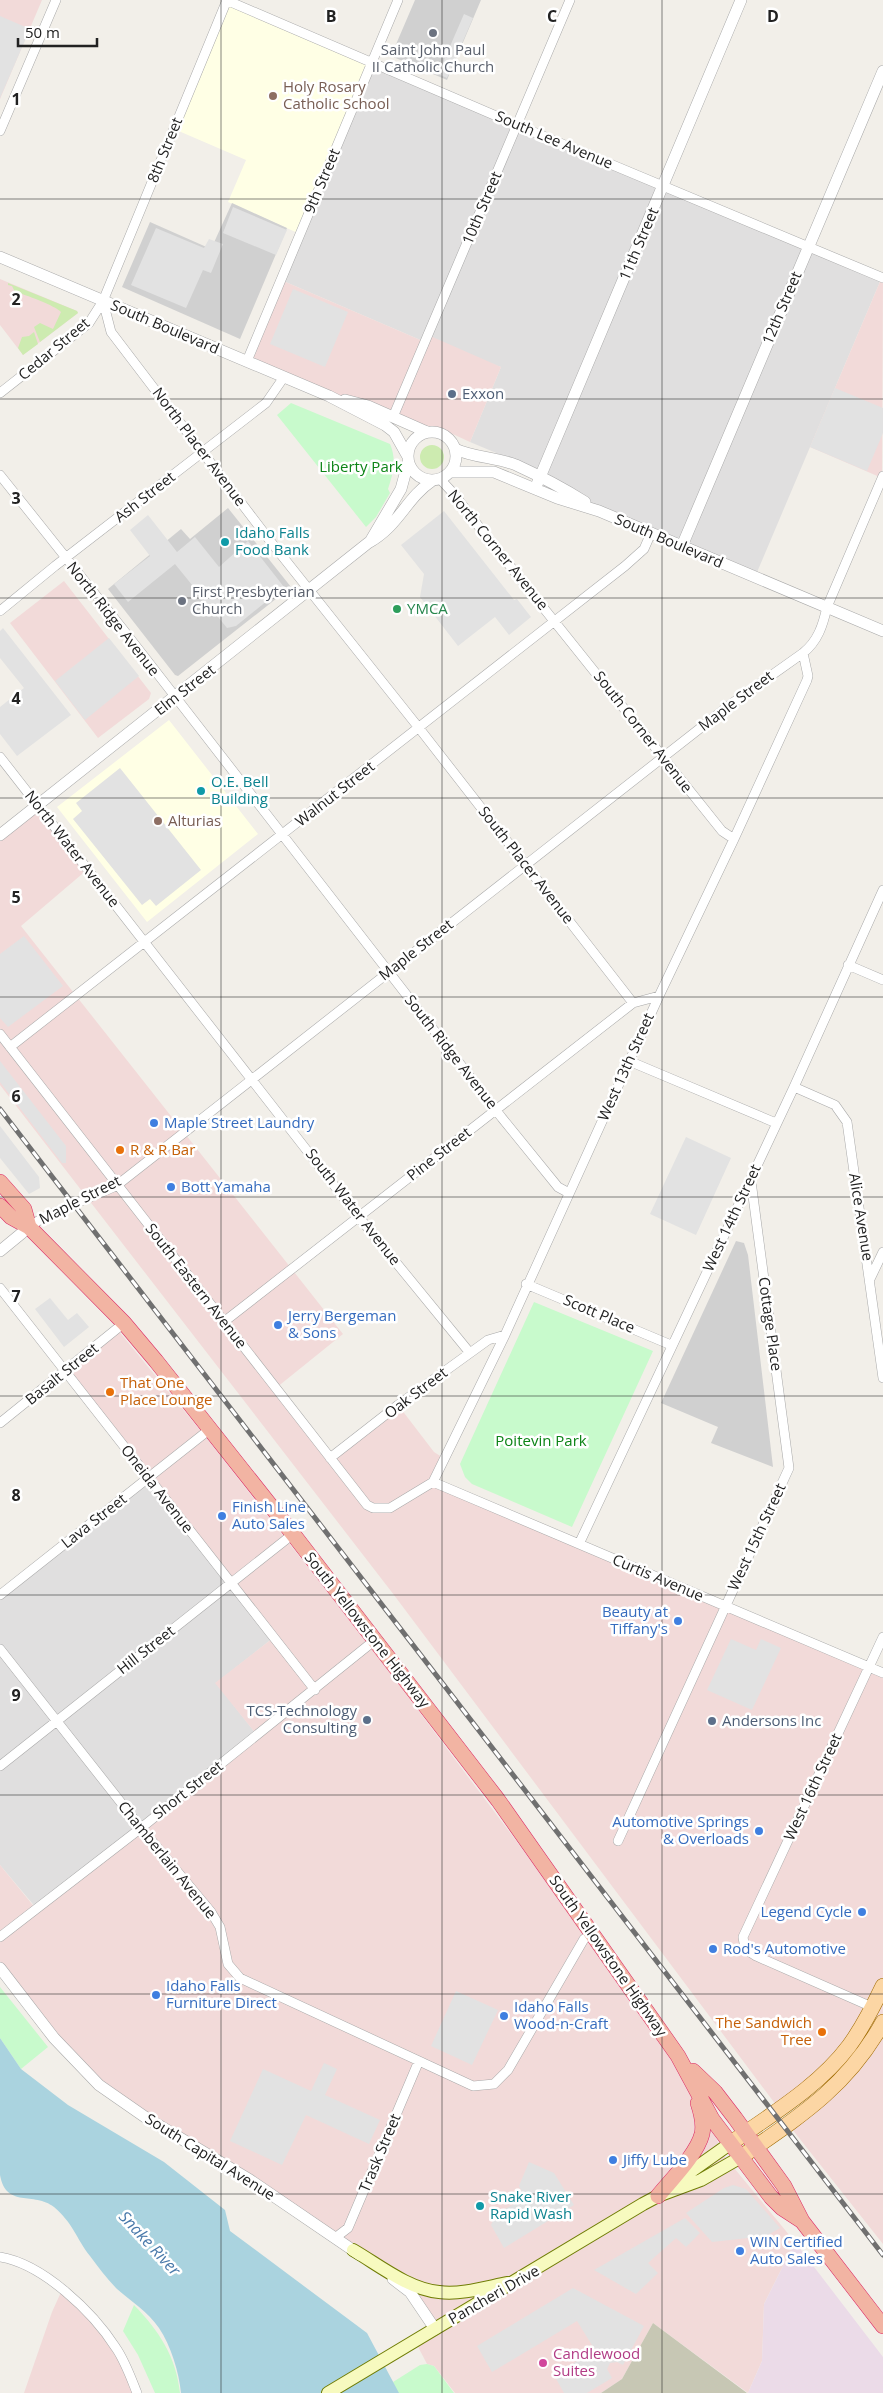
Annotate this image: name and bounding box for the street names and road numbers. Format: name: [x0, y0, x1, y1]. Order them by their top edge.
street label: South Lee Avenue: [493, 105, 616, 173]
street label: 8th Street: [142, 114, 186, 185]
street label: 9th Street: [298, 145, 344, 216]
street label: 10th Street: [457, 168, 505, 247]
street label: 11th Street: [614, 204, 662, 283]
street label: 12th Street: [757, 268, 805, 347]
street label: South Boulevard: [108, 294, 223, 358]
street label: Cedar Street: [13, 313, 93, 384]
street label: North Placer Avenue: [149, 383, 251, 510]
street label: Ash Street: [110, 466, 179, 526]
street label: North Corner Avenue: [444, 485, 554, 614]
street label: South Boulevard: [612, 508, 727, 572]
street label: North Ridge Avenue: [63, 557, 165, 680]
street label: Elm Street: [150, 659, 219, 719]
street label: Maple Street: [694, 665, 777, 735]
street label: South Corner Avenue: [590, 666, 698, 796]
street label: Walnut Street: [291, 756, 378, 830]
street label: North Water Avenue: [21, 786, 125, 911]
street label: South Placer Avenue: [475, 802, 579, 927]
street label: Maple Street: [374, 914, 457, 984]
street label: South Ridge Avenue: [401, 990, 503, 1113]
street label: West 13th Street: [592, 1009, 658, 1124]
street label: Pine Street: [402, 1122, 475, 1185]
street label: South Water Avenue: [302, 1144, 406, 1269]
street label: West 14th Street: [697, 1161, 765, 1274]
street label: Maple Street: [35, 1170, 124, 1228]
street label: Alice Avenue: [845, 1171, 879, 1262]
street label: South Eastern Avenue: [142, 1219, 252, 1352]
street label: Cottage Place: [754, 1276, 787, 1372]
street label: Scott Place: [561, 1289, 638, 1337]
street label: Basalt Street: [21, 1338, 102, 1409]
street label: Oak Street: [380, 1362, 451, 1422]
street label: Oneida Avenue: [117, 1440, 199, 1537]
street label: West 15th Street: [722, 1480, 790, 1593]
street label: Lava Street: [57, 1488, 130, 1552]
street label: South Yellowstone Highway: [301, 1547, 435, 1712]
street label: Curtis Avenue: [610, 1549, 707, 1605]
street label: Hill Street: [112, 1620, 178, 1678]
street label: West 16th Street: [778, 1730, 846, 1843]
street label: Short Street: [148, 1756, 227, 1823]
street label: Chamberlain Avenue: [114, 1796, 221, 1922]
street label: South Yellowstone Highway: [545, 1871, 673, 2040]
street label: South Capital Avenue: [142, 2108, 279, 2204]
street label: Trask Street: [354, 2110, 405, 2195]
street label: Pancheri Drive: [444, 2260, 543, 2328]

